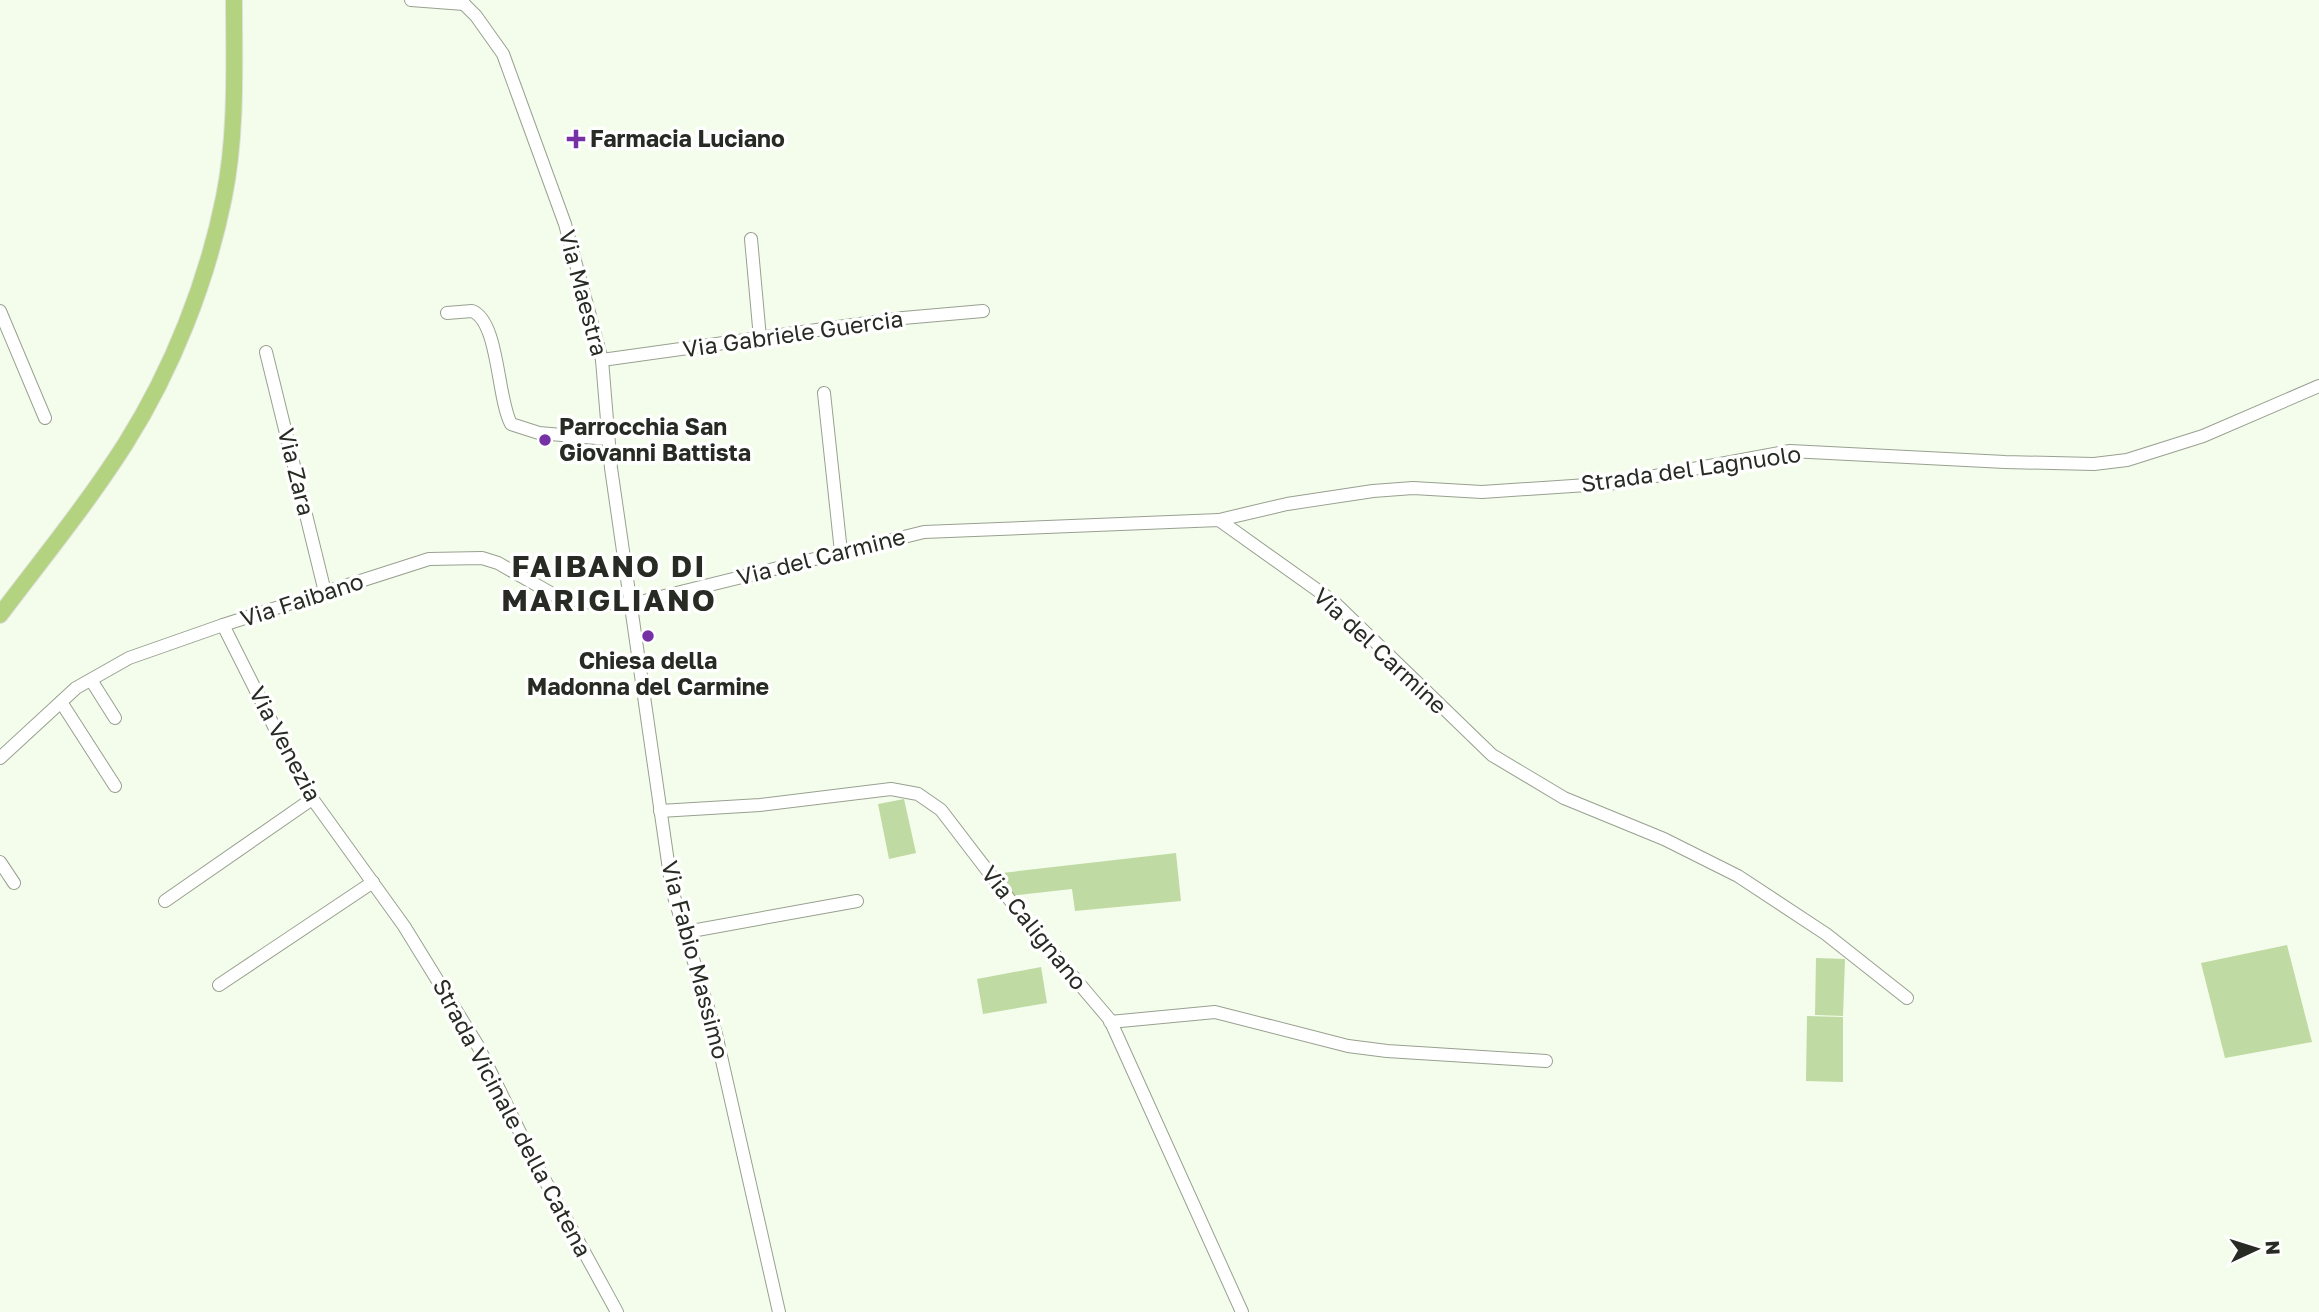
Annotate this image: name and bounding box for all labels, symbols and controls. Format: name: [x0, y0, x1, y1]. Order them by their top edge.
place label: Farmacia Luciano: [590, 124, 785, 152]
marker: Farmacia Luciano: [568, 131, 584, 147]
street label: Via Maestra: [554, 227, 614, 359]
street label: Via Gabriele Guercia: [681, 304, 905, 362]
place label: Parrocchia San Giovanni Battista: [559, 412, 751, 466]
street label: Via Zara: [273, 425, 321, 518]
marker: Parrocchia San Giovanni Battista: [537, 432, 553, 448]
street label: Strada del Lagnuolo: [1579, 439, 1803, 497]
street label: Via del Carmine: [734, 522, 908, 590]
district label: FAIBANO DI MARIGLIANO: [501, 548, 717, 618]
street label: Via Faibano: [237, 566, 367, 632]
street label: Via del Carmine: [1308, 581, 1453, 719]
marker: Chiesa della Madonna del Carmine: [640, 628, 656, 644]
place label: Chiesa della Madonna del Carmine: [527, 646, 769, 700]
street label: Via Venezia: [244, 681, 328, 806]
street label: Via Fabio Massimo: [656, 858, 736, 1062]
street label: Via Calignano: [976, 860, 1093, 995]
street label: Strada Vicinale della Catena: [428, 974, 598, 1261]
north arrow: [2221, 1214, 2291, 1284]
text: N: [2261, 1240, 2285, 1256]

